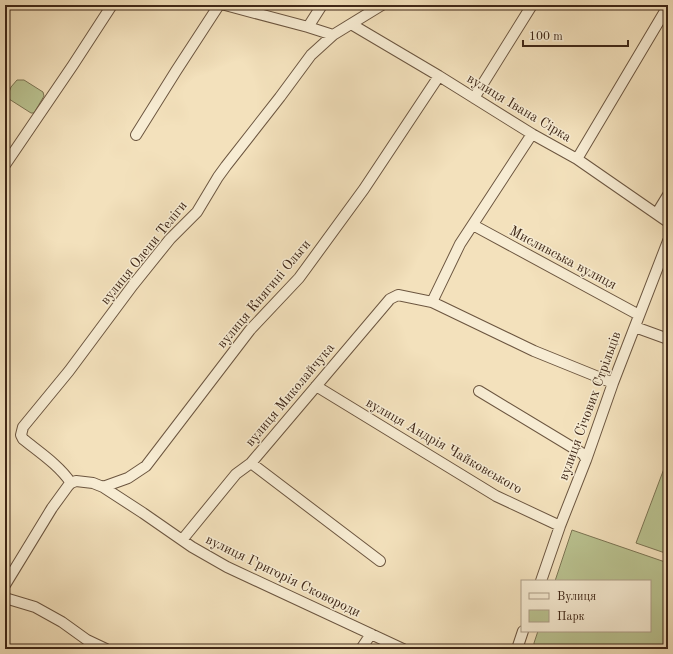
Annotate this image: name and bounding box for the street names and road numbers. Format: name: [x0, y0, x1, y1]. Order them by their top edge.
street label: вулиця Івана Сірка: [464, 71, 574, 145]
street label: вулиця Олени Теліги: [98, 199, 190, 307]
street label: Мисливська вулиця: [507, 224, 619, 292]
street label: вулиця Княгині Ольги: [215, 237, 313, 351]
street label: вулиця Січових Стрільців: [557, 329, 624, 482]
street label: вулиця Миколайчука: [243, 341, 337, 449]
street label: вулиця Андрія Чайковського: [363, 395, 525, 497]
street label: вулиця Григорія Сковороди: [203, 532, 363, 620]

